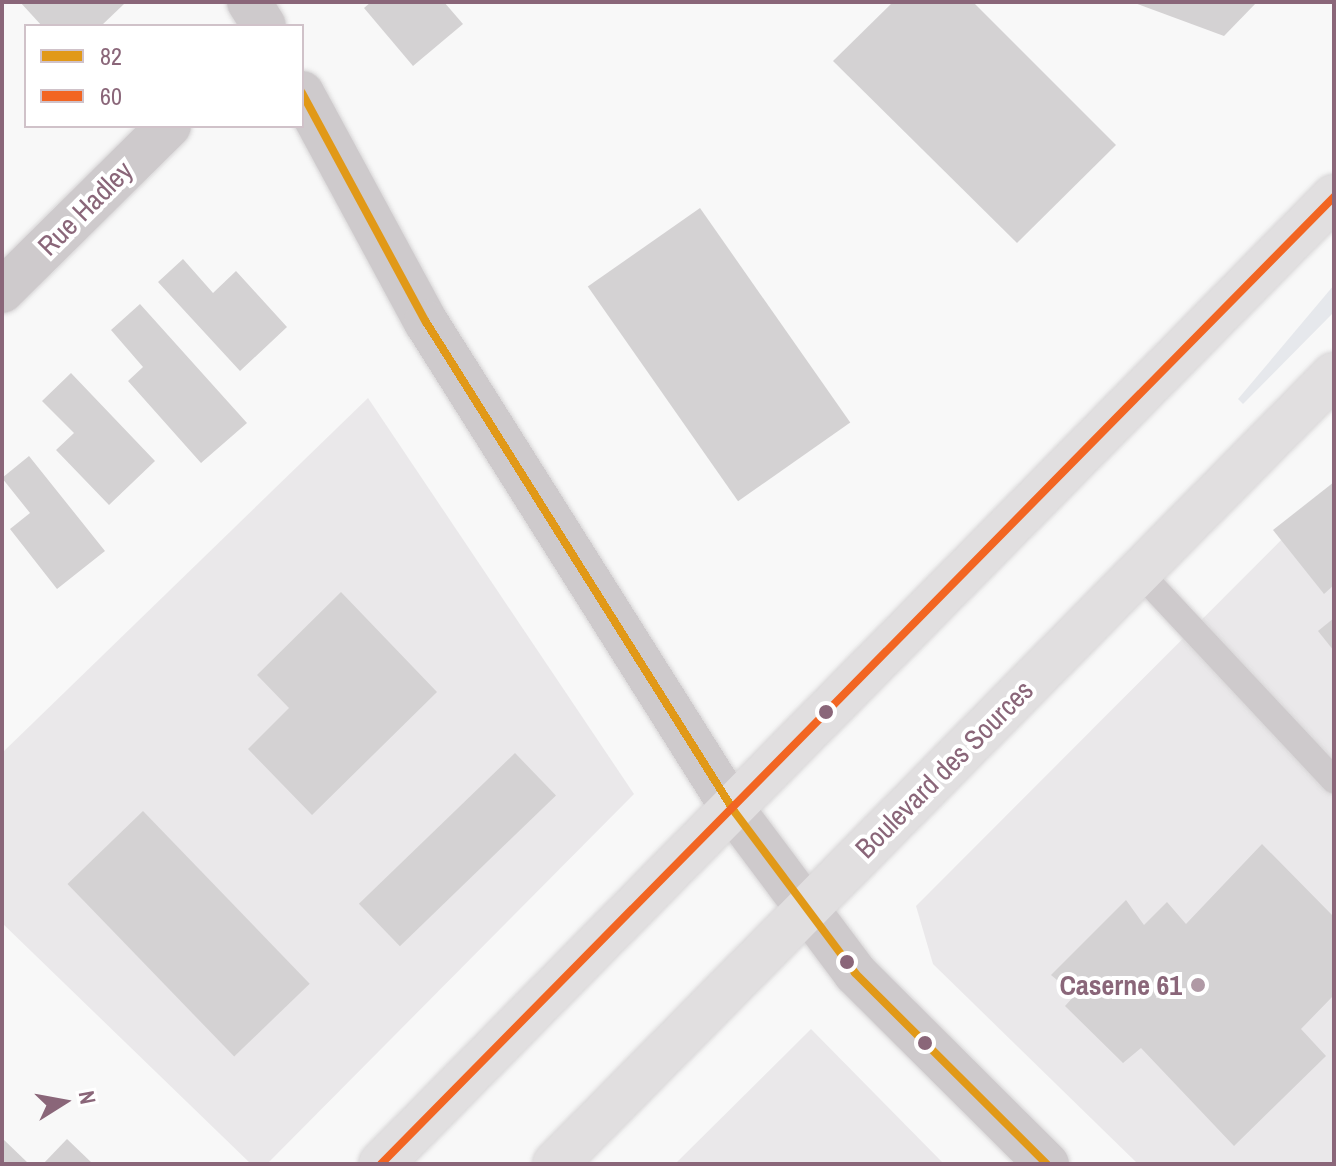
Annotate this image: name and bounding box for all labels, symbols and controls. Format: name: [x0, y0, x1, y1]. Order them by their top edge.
legend: [24, 24, 304, 128]
text: 82: [100, 40, 122, 72]
text: 60: [100, 80, 122, 112]
street label: Rue Hadley: [31, 154, 139, 262]
street label: Boulevard des Sources: [848, 673, 1040, 865]
unlabelled marker: [818, 704, 834, 720]
unlabelled marker: [839, 954, 855, 970]
place label: Caserne 61: [1059, 968, 1182, 1002]
marker: Caserne 61: [1189, 976, 1207, 994]
unlabelled marker: [917, 1035, 933, 1051]
north arrow: [24, 1062, 104, 1142]
text: N: [72, 1088, 104, 1107]

